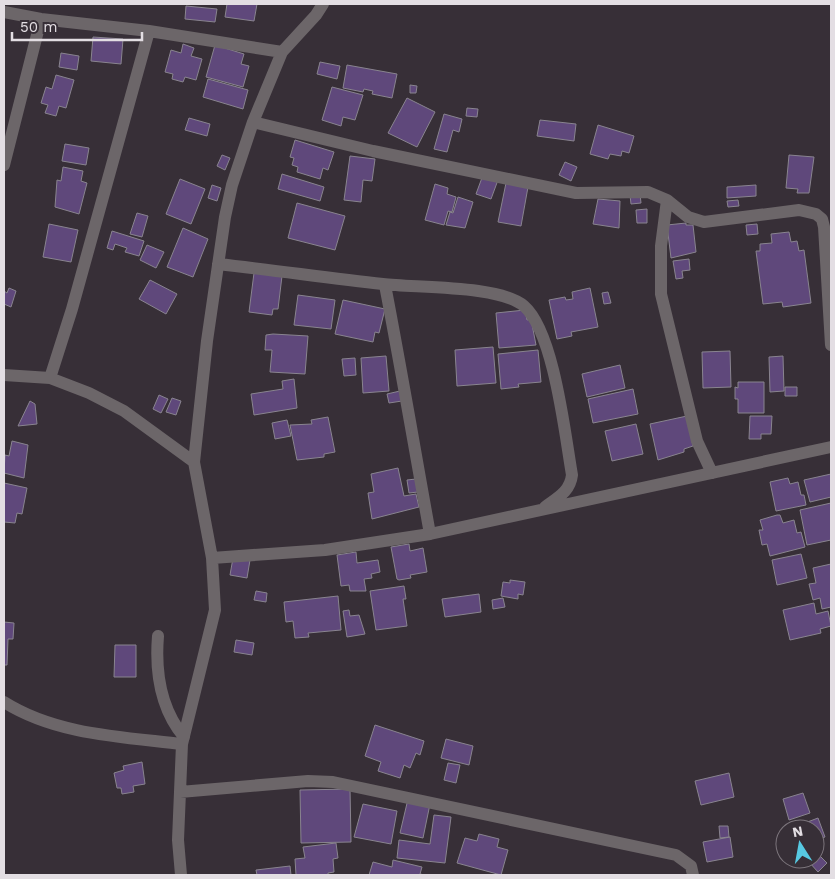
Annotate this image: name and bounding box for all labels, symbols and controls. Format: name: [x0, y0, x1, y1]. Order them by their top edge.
scale bar: [12, 10, 142, 42]
text: 50 m: [20, 18, 57, 36]
north arrow: [775, 819, 825, 869]
text: N: [791, 822, 804, 840]

